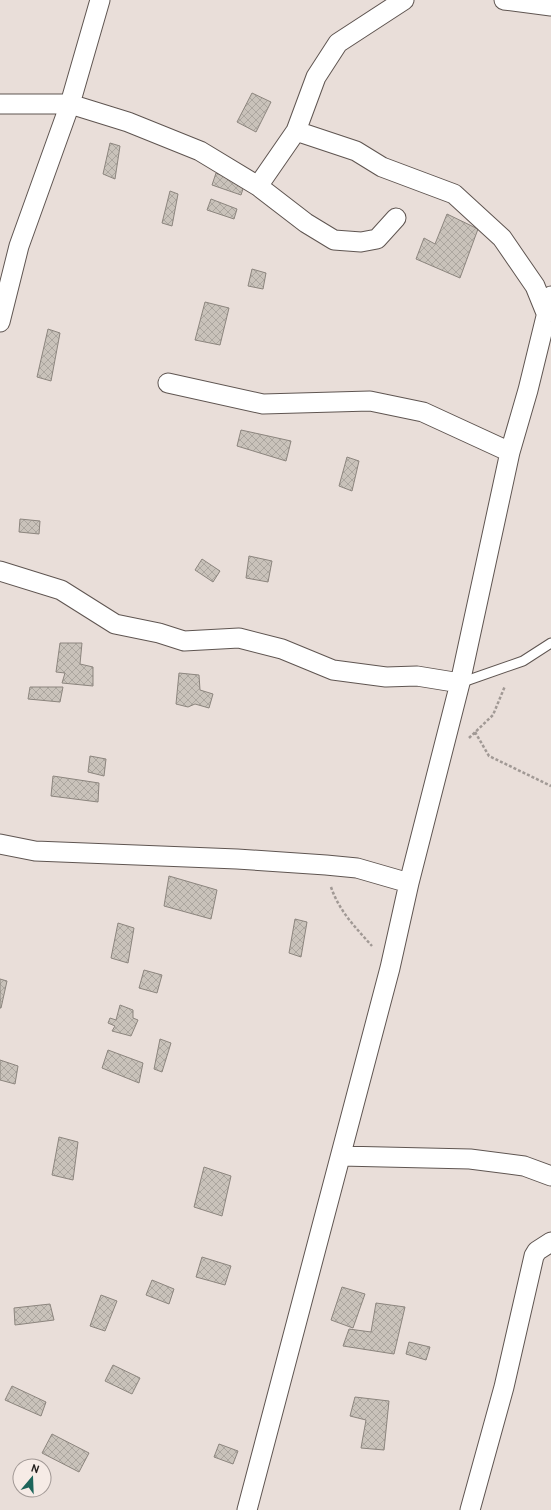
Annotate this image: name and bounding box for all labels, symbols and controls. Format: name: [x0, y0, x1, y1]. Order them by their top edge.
north arrow: [12, 1458, 52, 1498]
text: N: [29, 1462, 41, 1477]

